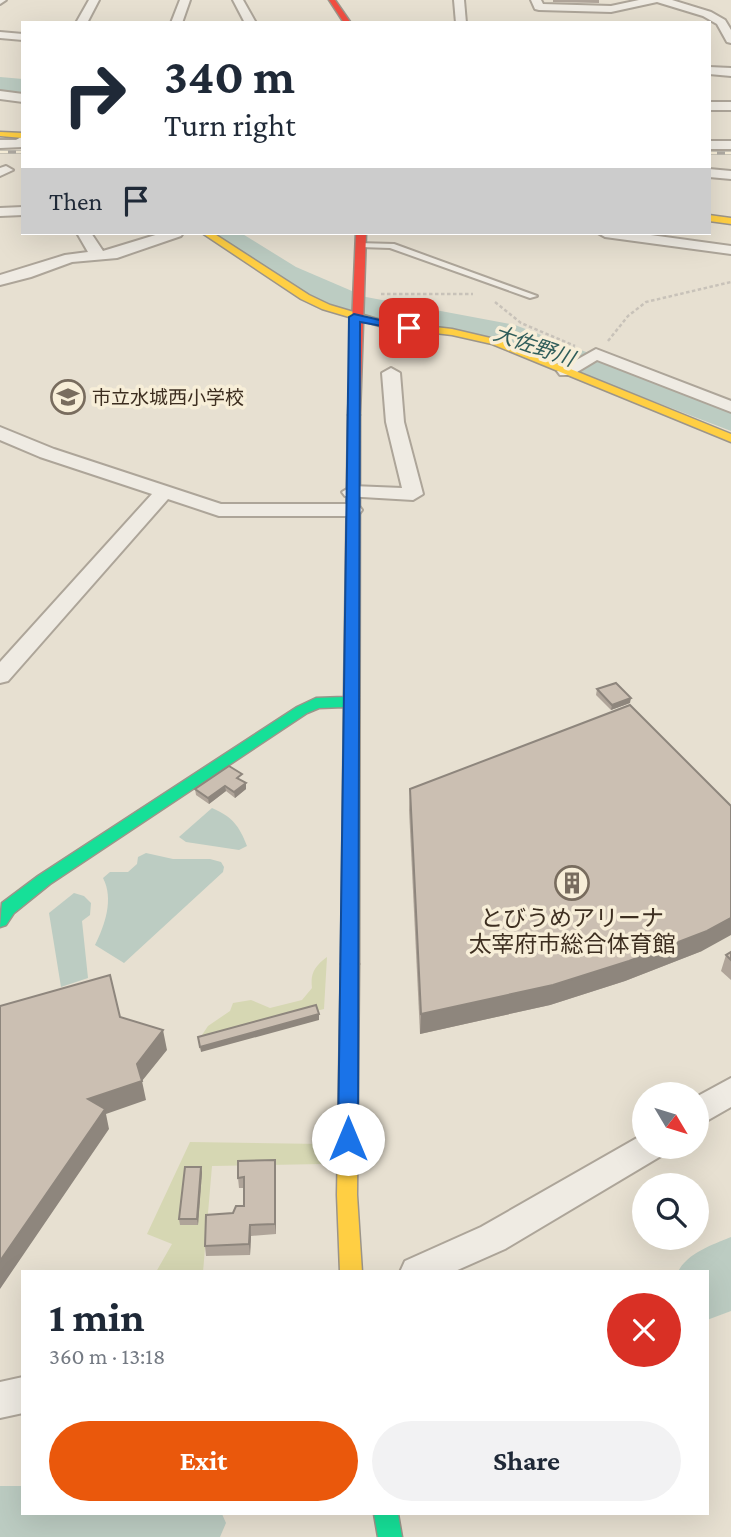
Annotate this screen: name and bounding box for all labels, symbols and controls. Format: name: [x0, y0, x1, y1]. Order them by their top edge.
icon: right: [49, 49, 140, 140]
text: 340 m: [164, 49, 295, 104]
text: Turn right: [164, 107, 296, 143]
icon: arrive: [117, 182, 155, 220]
text: Then: [49, 187, 103, 216]
pin: [379, 298, 439, 358]
icon: arrive: [390, 309, 428, 347]
water label: 大佐野川: [490, 321, 580, 372]
school or university icon: 市立水城西小学校: [49, 378, 87, 416]
place label: 市立水城西小学校: [92, 387, 244, 408]
building icon: とびうめアリーナ 太宰府市総合体育館: [553, 864, 591, 902]
place label: とびうめアリーナ 太宰府市総合体育館: [469, 905, 676, 957]
north arrow: [632, 1082, 709, 1158]
map controls: [632, 1082, 709, 1250]
position arrow: [311, 1102, 385, 1176]
button: search: [632, 1173, 709, 1250]
text: 1 min: [49, 1293, 145, 1340]
button: close: [607, 1293, 681, 1367]
text: 360 m · 13:18: [49, 1343, 165, 1369]
button: Exit: [49, 1421, 358, 1501]
button: Share: [372, 1421, 681, 1501]

